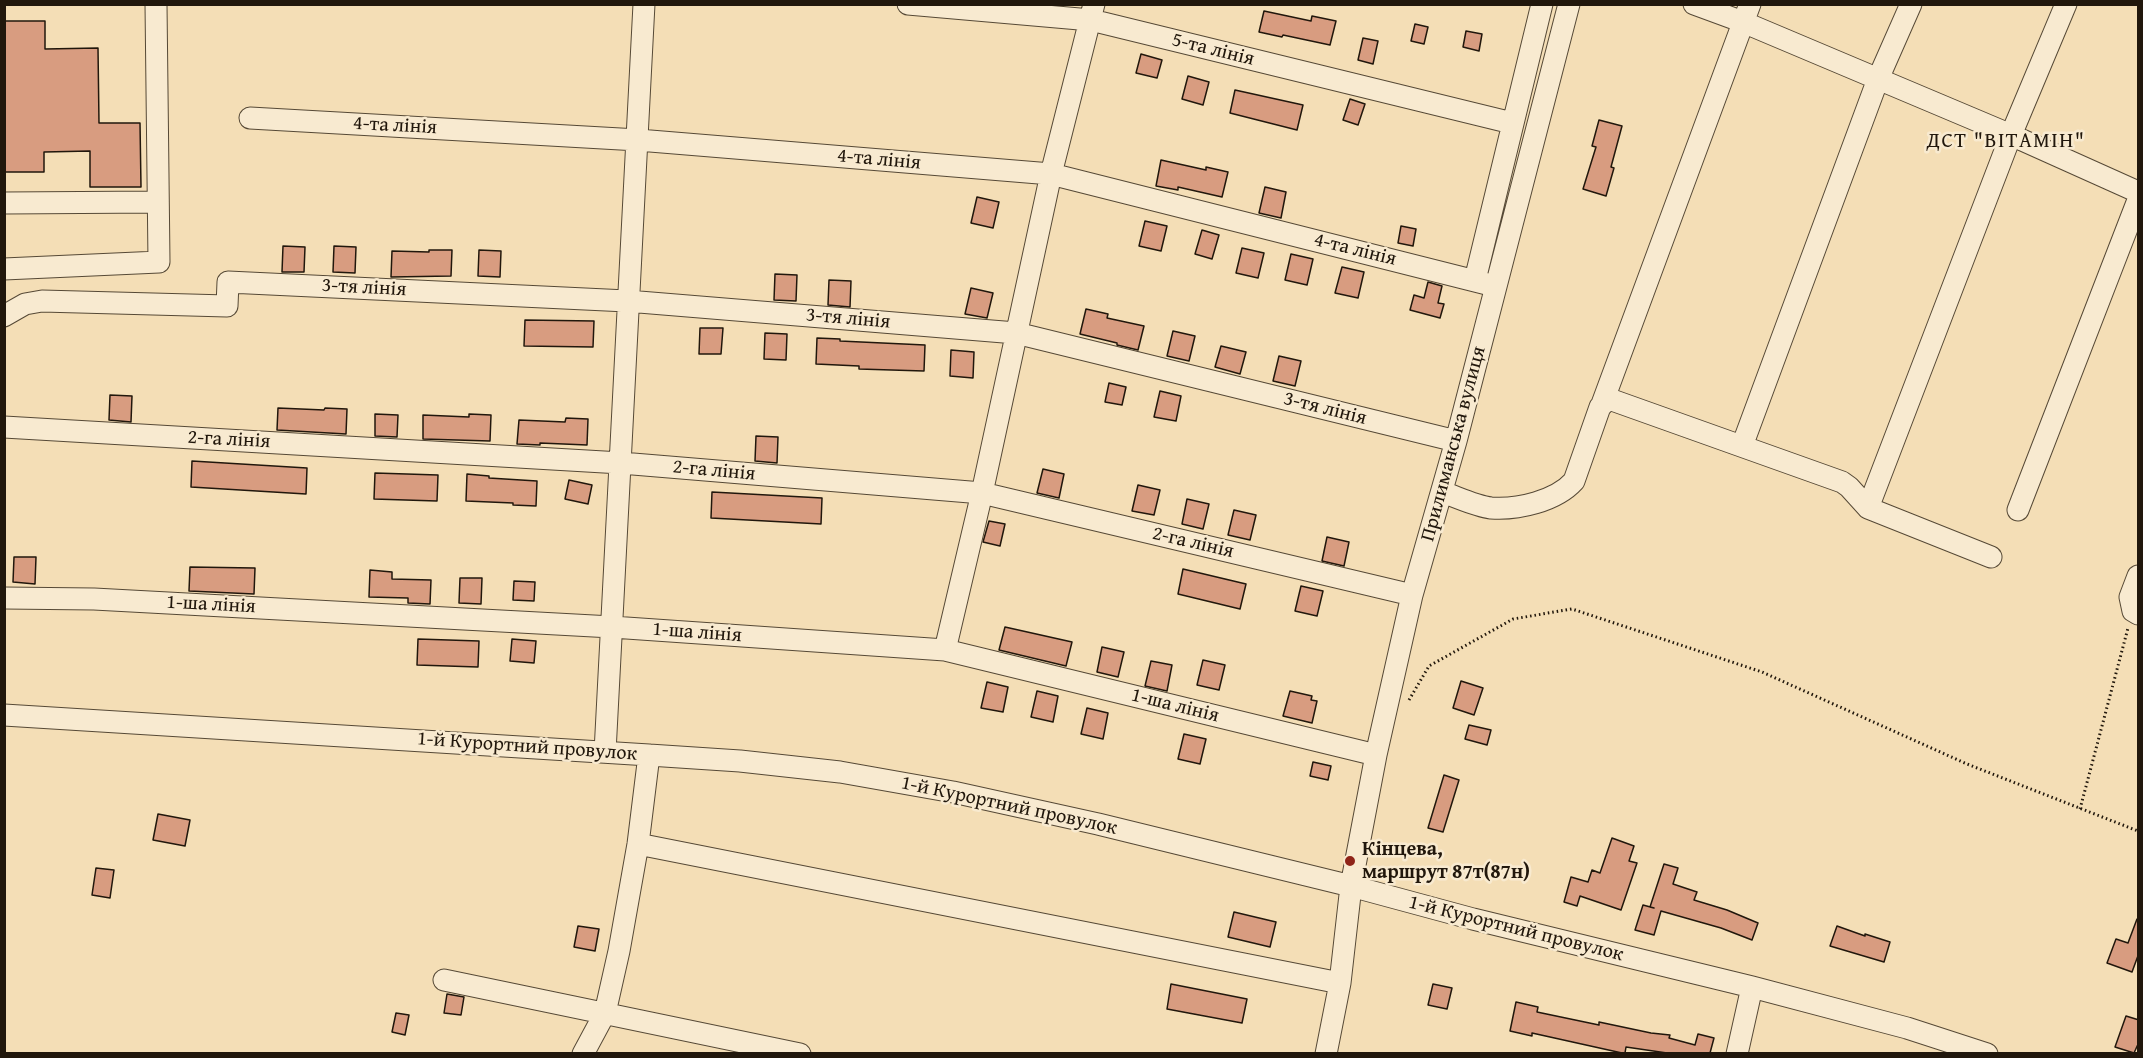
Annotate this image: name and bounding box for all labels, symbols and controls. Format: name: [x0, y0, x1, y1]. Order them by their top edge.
street label: 5-та лінія: [1169, 28, 1257, 72]
street label: 4-та лінія: [352, 112, 438, 140]
district label: ДСТ "ВІТАМІН": [1927, 129, 2085, 155]
street label: 4-та лінія: [836, 144, 922, 176]
street label: 4-та лінія: [1311, 228, 1399, 272]
street label: 3-тя лінія: [321, 274, 407, 302]
street label: 3-тя лінія: [805, 303, 891, 335]
street label: Прилиманська вулиця: [1416, 344, 1492, 544]
street label: 3-тя лінія: [1281, 387, 1369, 431]
street label: 2-га лінія: [187, 426, 271, 454]
street label: 2-га лінія: [672, 455, 756, 487]
street label: 2-га лінія: [1150, 522, 1236, 564]
street label: 1-ша лінія: [166, 591, 256, 619]
street label: 1-ша лінія: [652, 618, 742, 648]
street label: 1-ша лінія: [1129, 684, 1221, 728]
street label: 1-й Курортний провулок: [416, 727, 638, 767]
street label: 1-й Курортний провулок: [899, 771, 1119, 841]
place label: Кінцева, маршрут 87т(87н): [1362, 838, 1530, 885]
marker: Кінцева, маршрут 87т(87н): [1343, 854, 1357, 868]
street label: 1-й Курортний провулок: [1406, 891, 1626, 967]

